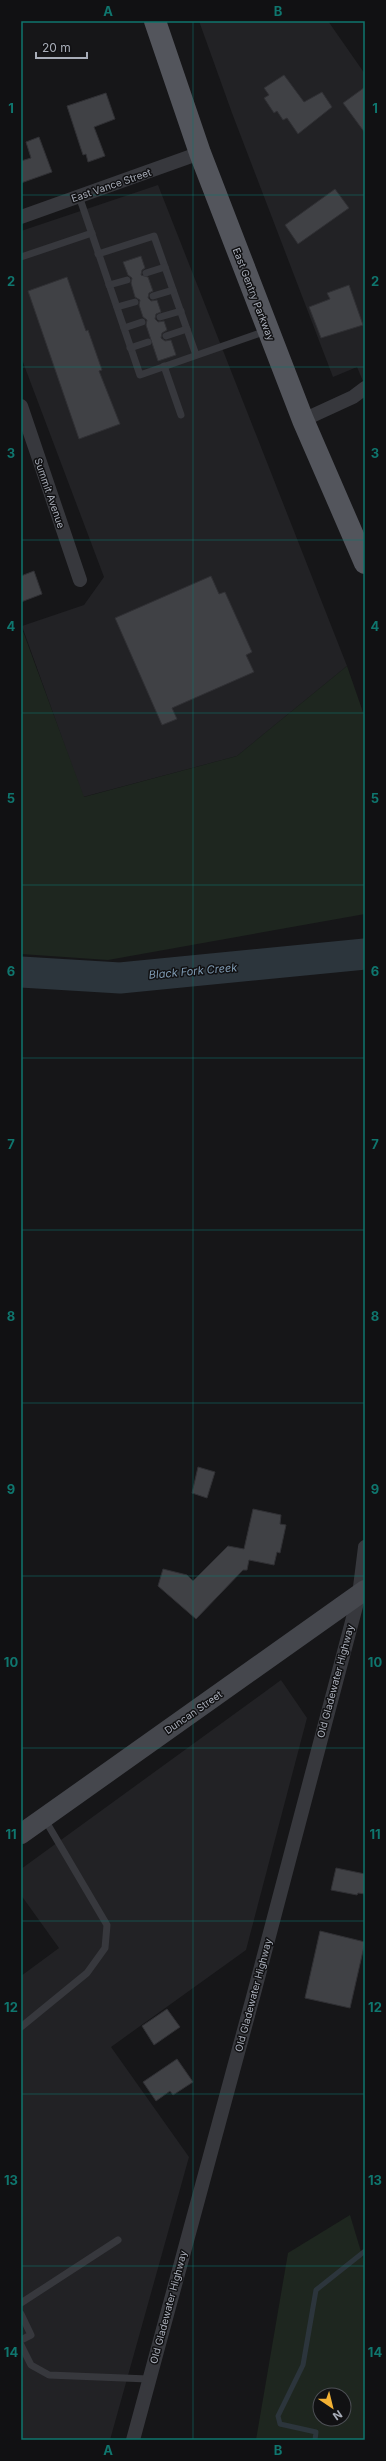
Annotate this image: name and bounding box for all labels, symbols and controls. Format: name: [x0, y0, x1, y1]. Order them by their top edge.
text: A: [103, 3, 113, 19]
text: B: [274, 3, 283, 19]
scale bar: [36, 34, 87, 60]
text: 20 m: [42, 40, 71, 55]
text: 1: [8, 100, 14, 116]
text: 1: [372, 100, 378, 116]
street label: East Vance Street: [70, 166, 153, 204]
street label: East Gentry Parkway: [231, 246, 277, 342]
text: 2: [7, 273, 15, 289]
text: 2: [371, 273, 379, 289]
text: 3: [7, 445, 15, 461]
text: 3: [371, 445, 379, 461]
street label: Summit Avenue: [32, 456, 68, 530]
text: 4: [7, 618, 16, 634]
text: 4: [371, 618, 380, 634]
text: 5: [7, 790, 15, 806]
text: 5: [371, 790, 379, 806]
water label: Black Fork Creek: [148, 960, 239, 982]
text: 6: [7, 963, 15, 979]
text: 6: [371, 963, 379, 979]
text: 7: [7, 1136, 15, 1152]
text: 7: [371, 1136, 379, 1152]
text: 8: [7, 1308, 15, 1324]
text: 8: [371, 1308, 379, 1324]
text: 9: [7, 1481, 15, 1497]
text: 9: [371, 1481, 379, 1497]
street label: Old Gladewater Highway: [314, 1623, 356, 1739]
text: 10: [4, 1654, 18, 1670]
text: 10: [368, 1654, 382, 1670]
street label: Duncan Street: [162, 1687, 225, 1736]
text: 11: [5, 1826, 17, 1842]
text: 11: [369, 1826, 381, 1842]
street label: Old Gladewater Highway: [232, 1937, 274, 2053]
text: 12: [4, 1999, 18, 2015]
text: 12: [368, 1999, 382, 2015]
text: 13: [4, 2172, 18, 2188]
text: 13: [368, 2172, 382, 2188]
street label: Old Gladewater Highway: [147, 2249, 189, 2365]
text: 14: [4, 2344, 18, 2360]
text: 14: [368, 2344, 382, 2360]
north arrow: [312, 2387, 352, 2427]
text: N: [330, 2407, 345, 2423]
text: A: [103, 2442, 113, 2458]
text: B: [274, 2442, 283, 2458]

